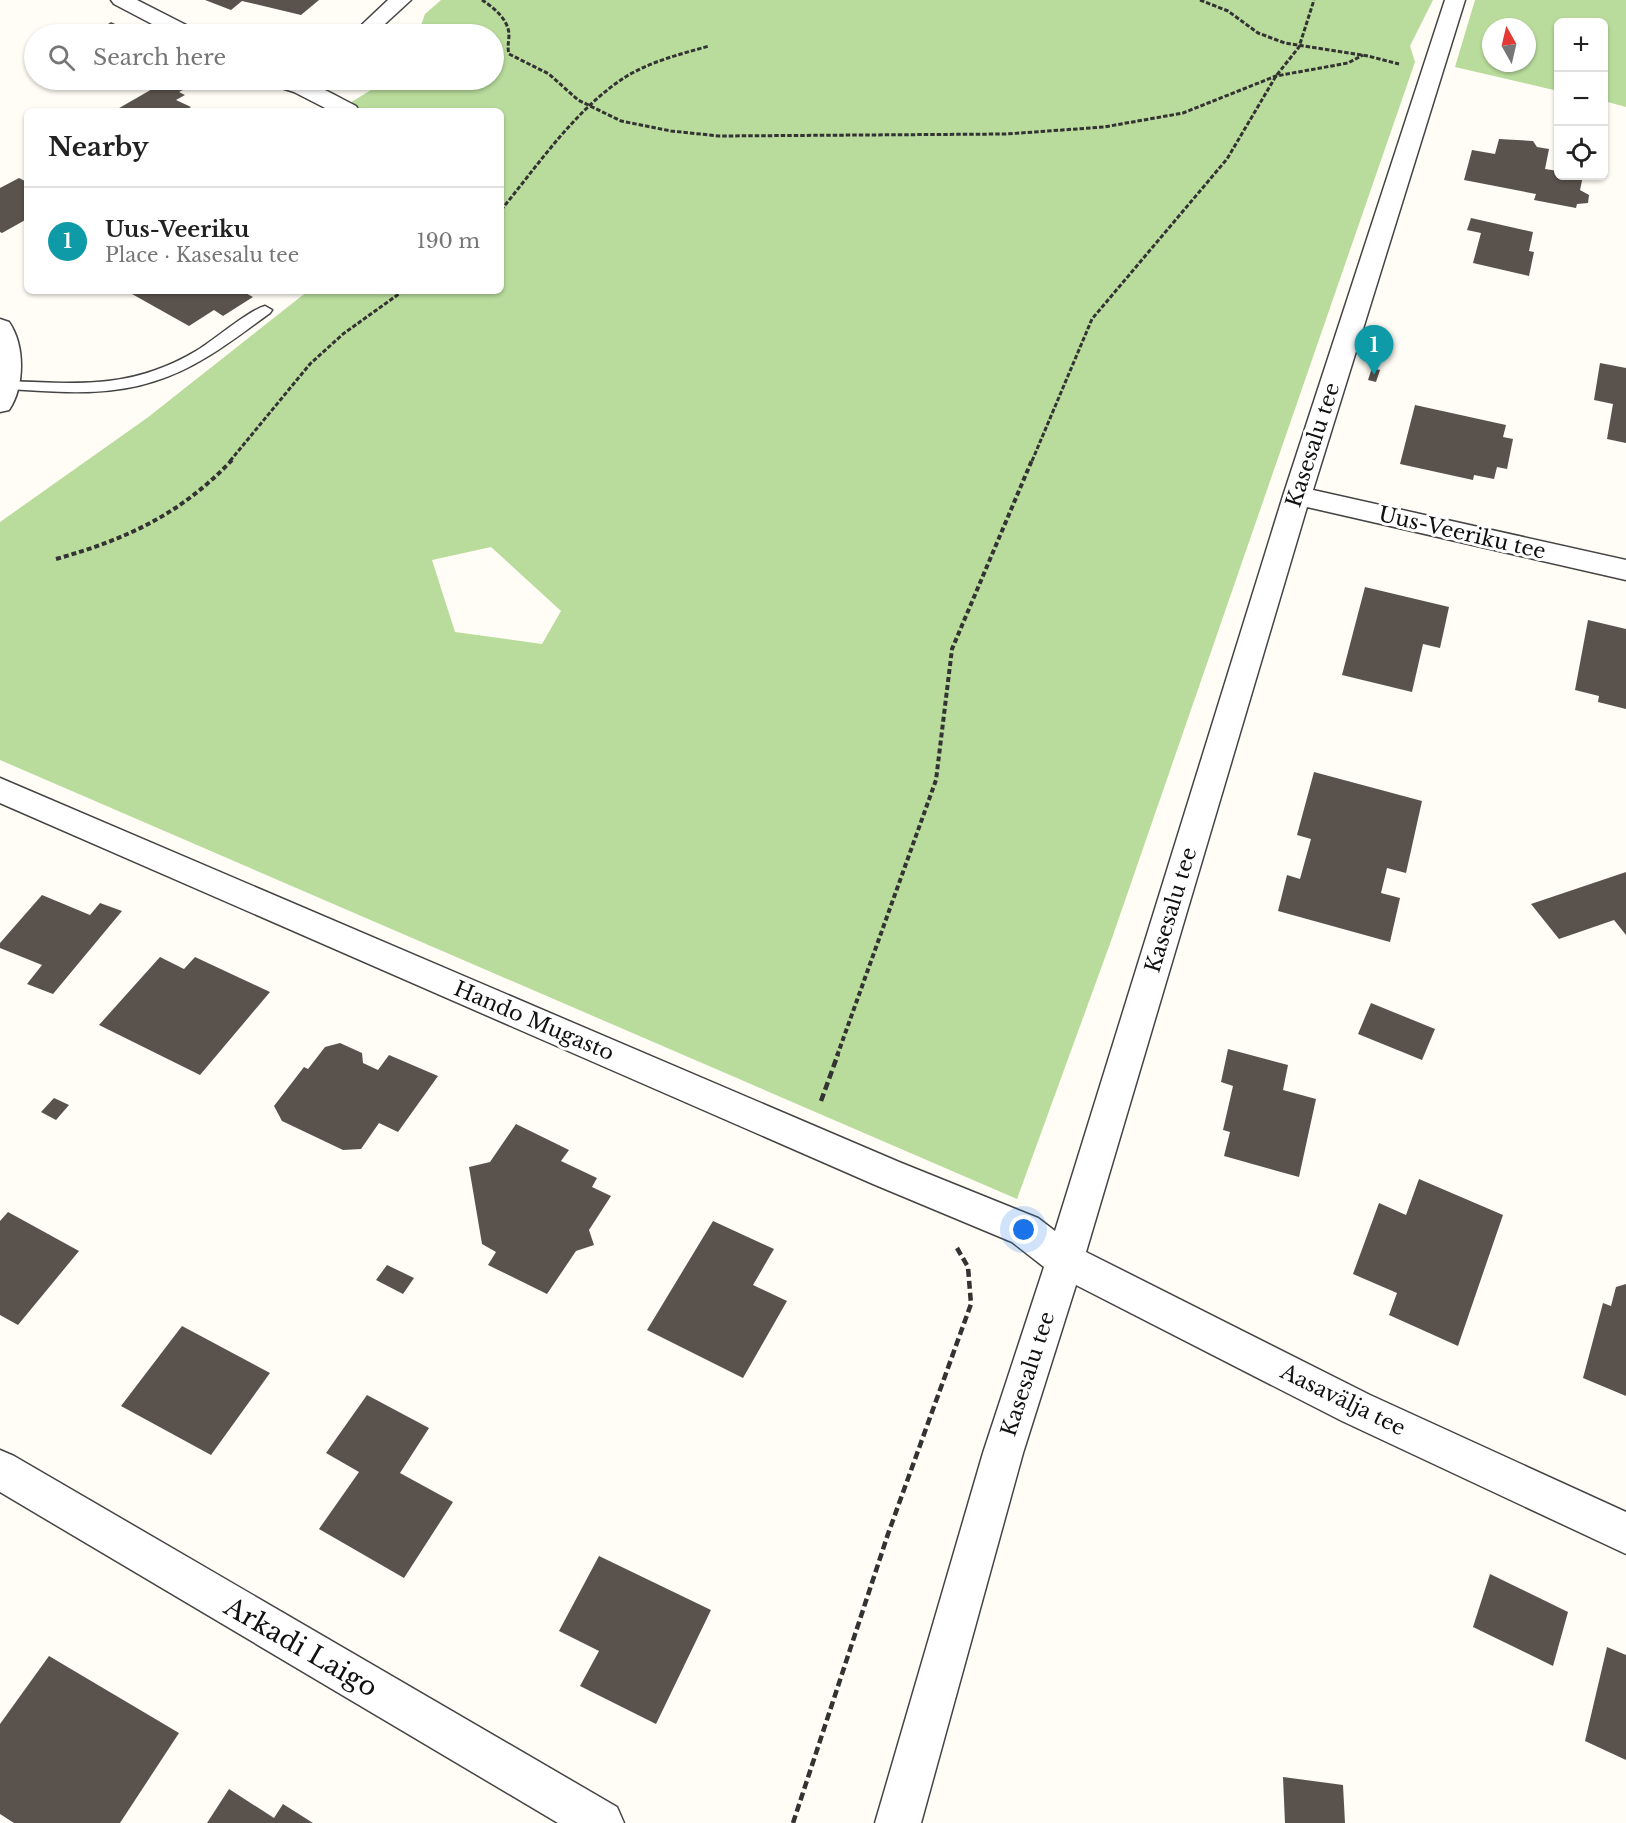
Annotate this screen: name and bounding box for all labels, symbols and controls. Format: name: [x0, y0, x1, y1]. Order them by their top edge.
north arrow: [1482, 18, 1536, 72]
map controls: [1554, 18, 1608, 180]
button: +: [1554, 18, 1608, 72]
search box: [24, 24, 504, 90]
icon: search: [45, 41, 78, 74]
text: Search here: [93, 44, 226, 71]
button: −: [1554, 72, 1608, 126]
button: locate: [1554, 126, 1608, 180]
text: Nearby: [48, 131, 149, 163]
text: Uus-Veeriku: [105, 216, 249, 243]
text: 1: [63, 229, 72, 253]
text: 190 m: [417, 229, 480, 253]
text: Place · Kasesalu tee: [105, 243, 299, 267]
pin: 1: [1354, 326, 1394, 375]
street label: Kasesalu tee: [1281, 379, 1345, 511]
street label: Uus-Veeriku tee: [1376, 501, 1548, 565]
street label: Kasesalu tee: [1140, 844, 1202, 976]
street label: Hando Mugasto: [450, 976, 618, 1066]
your location: [1009, 1215, 1038, 1244]
street label: Kasesalu tee: [996, 1308, 1060, 1440]
street label: Aasavälja tee: [1276, 1358, 1410, 1441]
street label: Arkadi Laigo: [218, 1590, 383, 1704]

